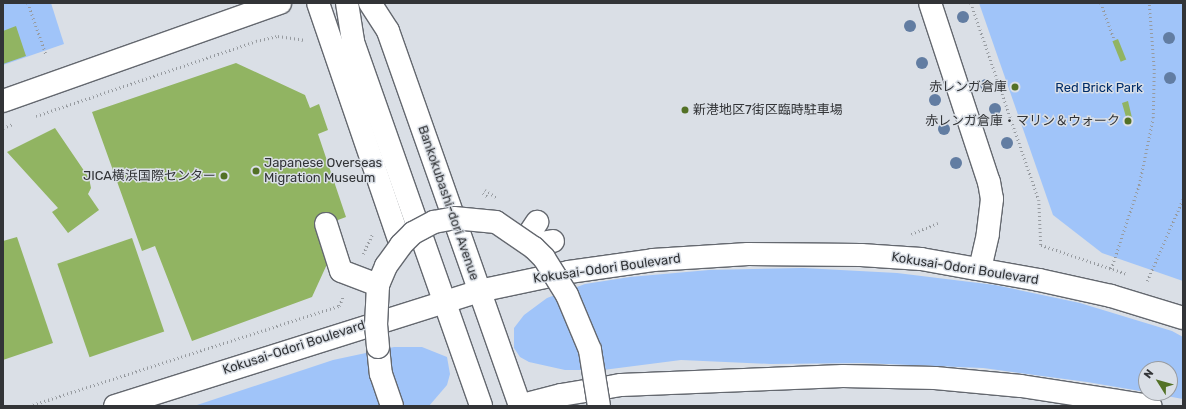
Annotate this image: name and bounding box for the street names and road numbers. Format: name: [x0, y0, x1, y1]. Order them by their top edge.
street label: Bankokubashi-dori Avenue: [414, 123, 482, 283]
street label: Kokusai-Odori Boulevard: [890, 250, 1040, 288]
street label: Kokusai-Odori Boulevard: [532, 251, 682, 287]
street label: Kokusai-Odori Boulevard: [221, 318, 367, 378]

